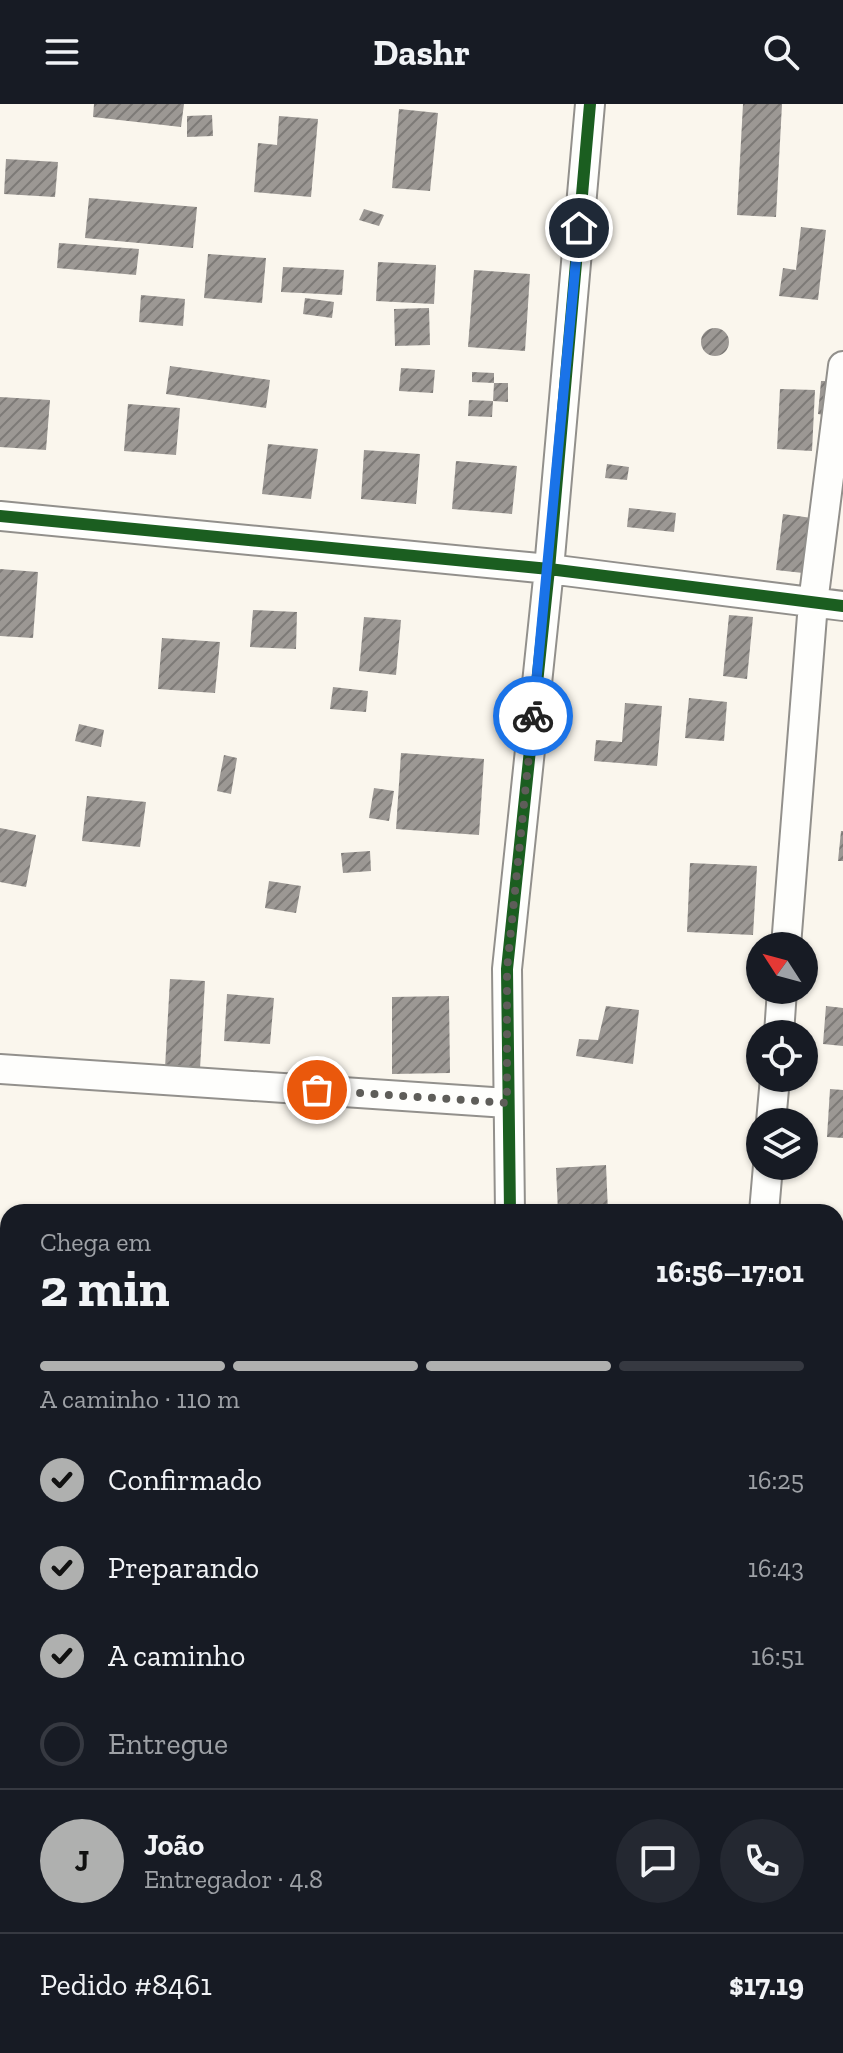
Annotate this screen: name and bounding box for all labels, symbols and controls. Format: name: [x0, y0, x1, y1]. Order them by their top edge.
icon: menu: [40, 30, 84, 74]
icon: search: [759, 30, 803, 74]
text: Dashr: [373, 31, 470, 74]
pin: [545, 194, 613, 262]
icon: home: [557, 206, 601, 250]
courier: [493, 676, 573, 756]
icon: bike: [511, 694, 555, 738]
north arrow: [746, 932, 818, 1004]
map controls: [746, 932, 818, 1180]
button: locate: [746, 1020, 818, 1092]
pin: [283, 1056, 351, 1124]
icon: bag: [295, 1068, 339, 1112]
button: layers: [746, 1108, 818, 1180]
text: Chega em: [40, 1226, 151, 1258]
text: 16:56–17:01: [656, 1254, 804, 1290]
text: 2 min: [40, 1257, 170, 1319]
text: A caminho · 110 m: [40, 1383, 240, 1415]
icon: check: [40, 1458, 84, 1502]
text: Confirmado: [108, 1462, 262, 1498]
text: 16:25: [748, 1464, 804, 1496]
icon: check: [40, 1546, 84, 1590]
text: Preparando: [108, 1550, 259, 1586]
text: 16:43: [748, 1552, 804, 1584]
icon: check: [40, 1634, 84, 1678]
text: A caminho: [108, 1638, 245, 1674]
text: 16:51: [751, 1640, 804, 1672]
text: Entregue: [108, 1726, 228, 1762]
button: chat: [616, 1819, 700, 1903]
button: phone: [720, 1819, 804, 1903]
text: João: [144, 1827, 204, 1863]
text: J: [75, 1843, 89, 1879]
text: Entregador · 4.8: [144, 1863, 323, 1895]
text: Pedido #8461: [40, 1967, 212, 2003]
text: $17.19: [729, 1967, 804, 2003]

